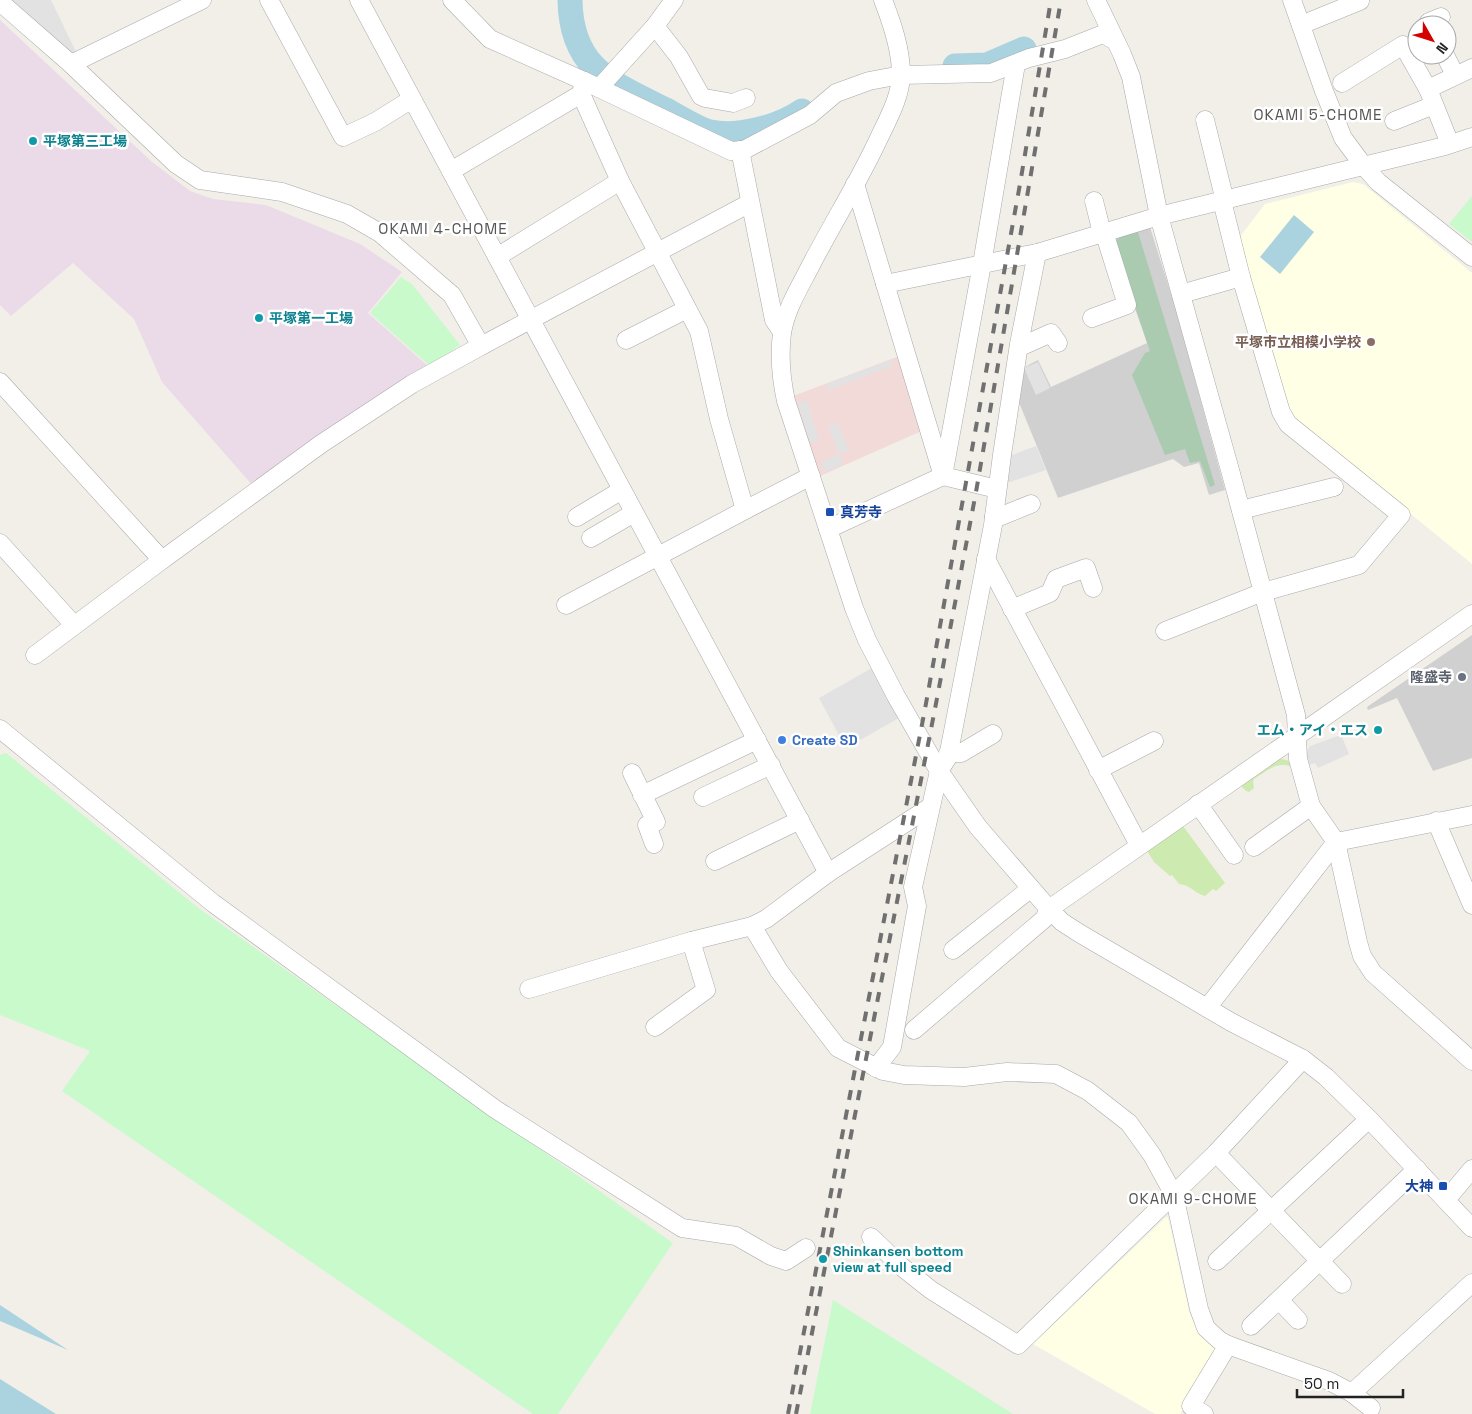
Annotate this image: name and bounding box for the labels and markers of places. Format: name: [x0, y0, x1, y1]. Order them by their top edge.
place label: 平塚第三工場: [43, 132, 127, 150]
marker: 平塚第三工場: [27, 135, 39, 147]
place label: 平塚第一工場: [269, 309, 353, 327]
marker: 平塚第一工場: [253, 312, 265, 324]
place label: 平塚市立相模小学校: [1235, 333, 1361, 351]
marker: 平塚市立相模小学校: [1365, 336, 1377, 348]
place label: 真芳寺: [840, 503, 882, 521]
marker: 真芳寺: [824, 506, 836, 518]
place label: 隆盛寺: [1410, 668, 1452, 686]
marker: 隆盛寺: [1456, 671, 1468, 683]
place label: エム・アイ・エス: [1257, 721, 1368, 739]
marker: エム・アイ・エス: [1372, 724, 1384, 736]
place label: Create SD: [792, 731, 858, 749]
marker: Create SD: [776, 734, 788, 746]
place label: 大神: [1405, 1177, 1433, 1195]
marker: 大神: [1437, 1180, 1449, 1192]
place label: Shinkansen bottom view at full speed: [833, 1242, 964, 1276]
marker: Shinkansen bottom view at full speed: [817, 1253, 829, 1265]

